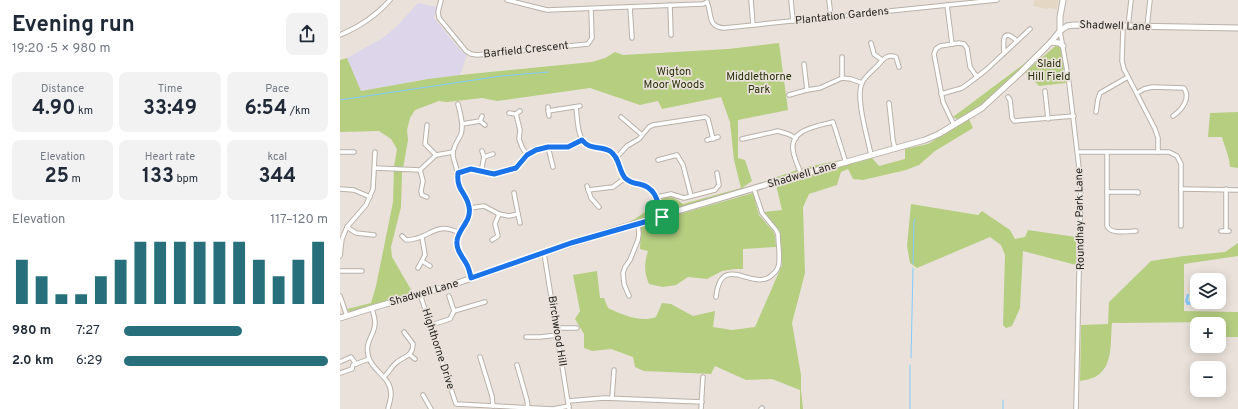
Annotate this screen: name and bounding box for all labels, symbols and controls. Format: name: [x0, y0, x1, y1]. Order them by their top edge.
street label: Plantation Gardens: [794, 4, 890, 28]
text: Evening run: [12, 12, 135, 39]
button: share: [286, 13, 328, 55]
street label: Shadwell Lane: [1079, 18, 1151, 34]
street label: Barfield Crescent: [483, 39, 569, 61]
text: 19:20 · 5 × 980 m: [12, 41, 111, 57]
park label: Slaid Hill Field: [1028, 57, 1070, 84]
park label: Wigton Moor Woods: [644, 65, 704, 92]
park label: Middlethorne Park: [726, 70, 792, 97]
text: Distance: [41, 82, 84, 96]
text: Time: [158, 82, 182, 96]
text: Pace: [265, 82, 289, 96]
text: 4.90: [32, 96, 75, 122]
text: 33:49: [143, 96, 197, 122]
text: 6:54: [244, 96, 287, 122]
text: km: [75, 104, 93, 118]
text: /km: [287, 104, 310, 118]
text: Elevation: [40, 150, 85, 164]
text: Heart rate: [145, 150, 195, 164]
text: kcal: [268, 150, 287, 164]
street label: Shadwell Lane: [766, 158, 838, 192]
text: 25: [44, 164, 69, 190]
text: 133: [142, 164, 174, 190]
text: 344: [258, 164, 296, 190]
street label: Roundhay Park Lane: [1072, 168, 1088, 270]
text: m: [69, 172, 81, 186]
text: bpm: [174, 172, 198, 186]
pin: [645, 200, 679, 234]
icon: arrive: [651, 206, 673, 228]
text: Elevation: [12, 212, 65, 228]
text: 117–120 m: [270, 212, 328, 228]
map controls: [1190, 273, 1226, 397]
button: layers: [1190, 273, 1226, 309]
street label: Shadwell Lane: [388, 276, 460, 310]
street label: Birchwood Hill: [545, 295, 569, 367]
street label: Highthorne Drive: [418, 307, 458, 391]
button: +: [1190, 317, 1226, 353]
text: 980 m: [12, 323, 51, 339]
text: 7:27: [76, 323, 100, 339]
text: 2.0 km: [12, 353, 54, 369]
text: 6:29: [76, 353, 102, 369]
button: −: [1190, 361, 1226, 397]

